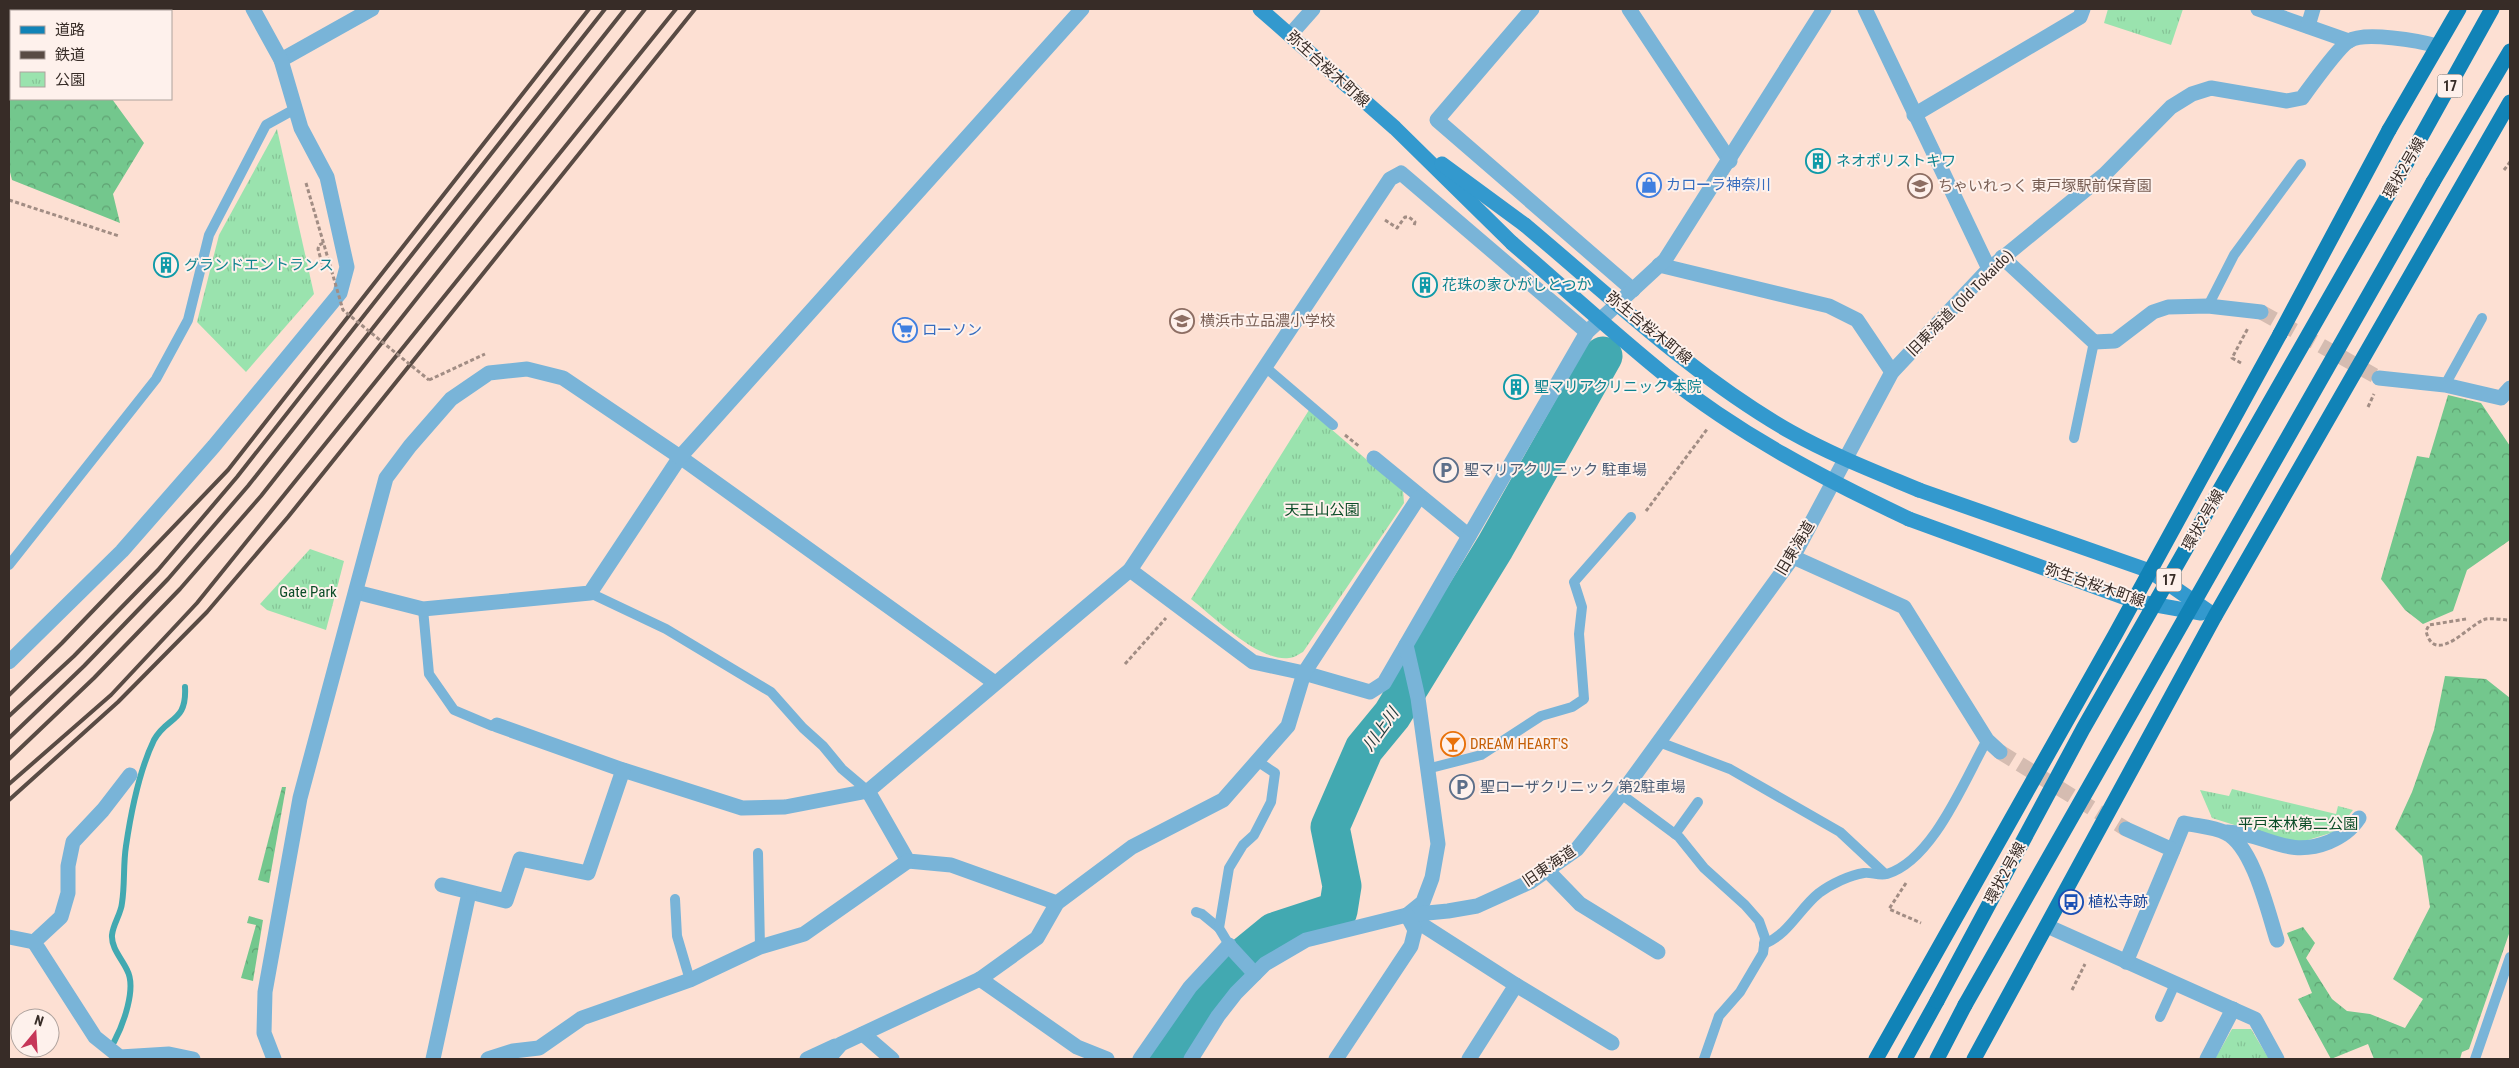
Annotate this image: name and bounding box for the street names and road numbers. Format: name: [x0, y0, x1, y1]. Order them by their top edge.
street label: 弥生台桜木町線: [1283, 27, 1373, 111]
road number: 17: [2438, 74, 2462, 98]
street label: 環状2号線: [2379, 134, 2429, 202]
street label: 旧東海道 (Old Tokaido): [1903, 246, 2017, 360]
street label: 弥生台桜木町線: [1603, 288, 1695, 368]
street label: 環状2号線: [2178, 486, 2228, 554]
street label: 旧東海道: [1772, 518, 1818, 578]
street label: 弥生台桜木町線: [2042, 559, 2148, 611]
road number: 17: [2156, 568, 2182, 592]
street label: 環状2号線: [1981, 839, 2029, 907]
street label: 旧東海道: [1519, 842, 1579, 890]

